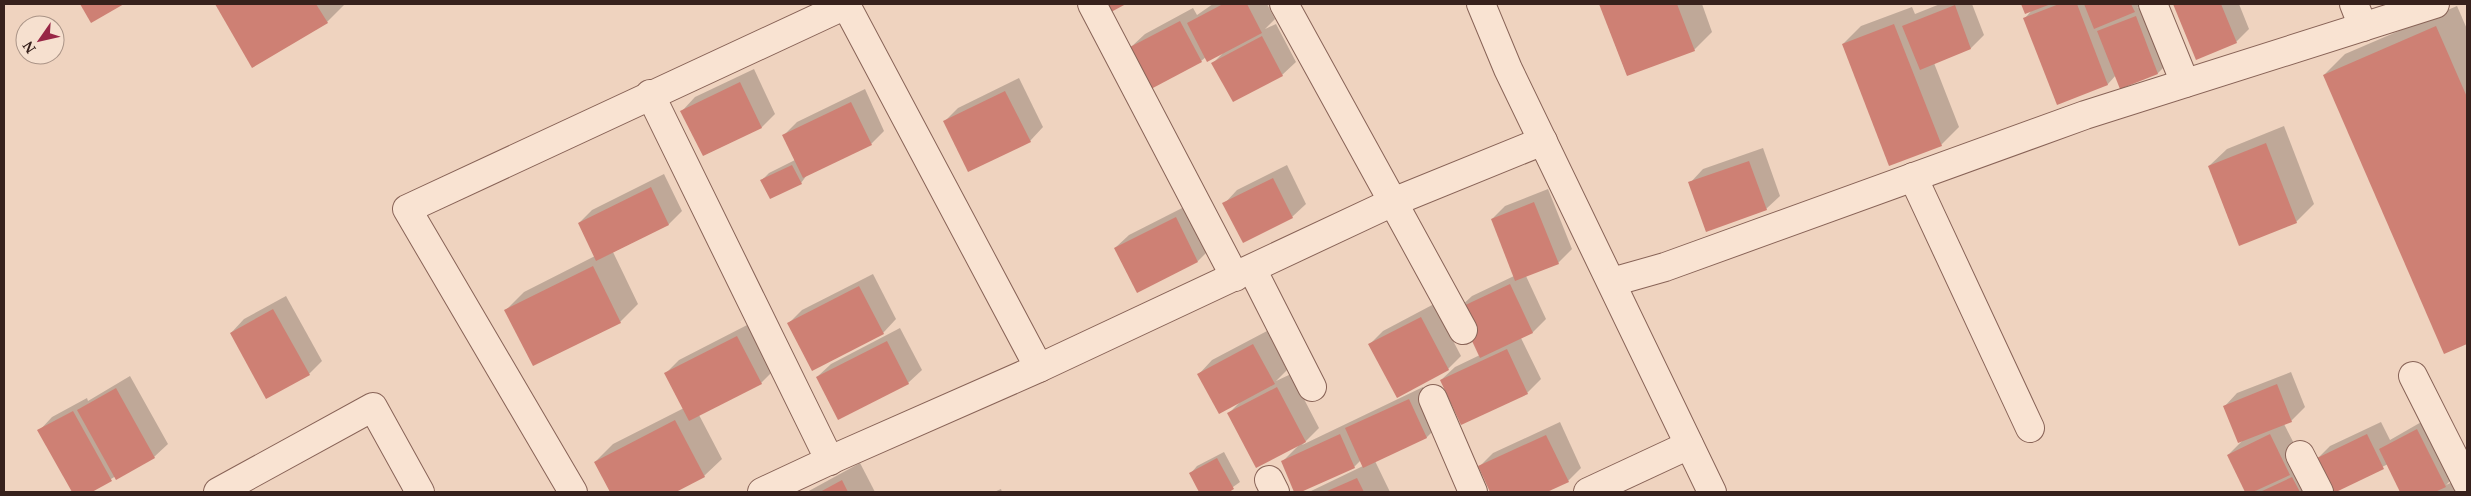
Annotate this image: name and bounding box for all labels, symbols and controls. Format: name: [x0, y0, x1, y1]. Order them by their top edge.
north arrow: [15, 15, 65, 65]
text: N: [18, 38, 40, 57]

